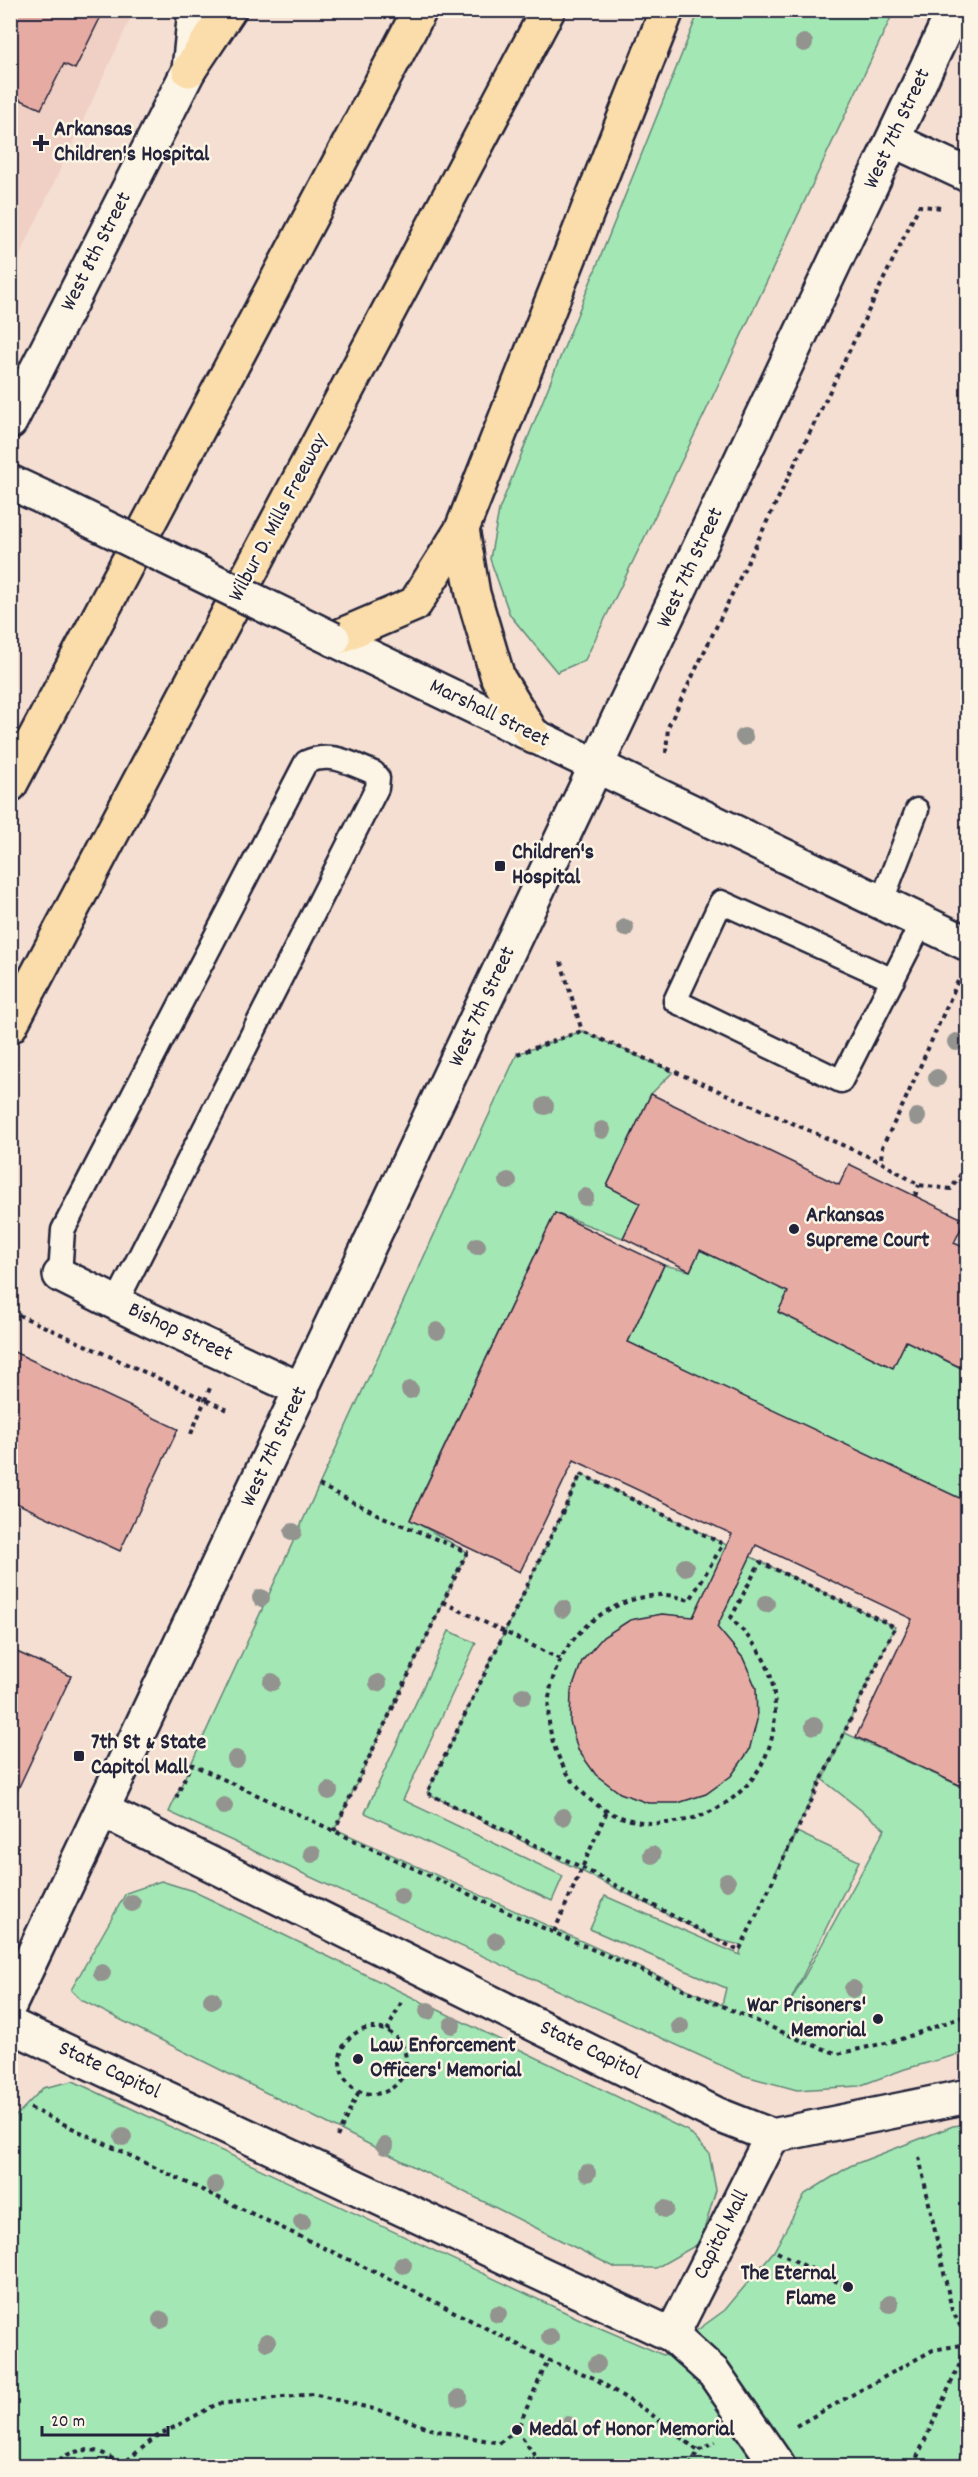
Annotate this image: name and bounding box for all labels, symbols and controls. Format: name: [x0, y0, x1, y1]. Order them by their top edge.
street label: West 7th Street: [857, 64, 939, 194]
place label: Arkansas Children's Hospital: [54, 115, 210, 171]
marker: Arkansas Children's Hospital: [32, 134, 50, 152]
street label: West 8th Street: [54, 187, 140, 317]
street label: Wilbur D. Mills Freeway: [222, 427, 337, 608]
street label: West 7th Street: [650, 503, 732, 633]
street label: Marshall Street: [424, 672, 554, 756]
place label: Children's Hospital: [512, 838, 594, 894]
marker: Children's Hospital: [493, 859, 507, 873]
street label: West 7th Street: [442, 942, 524, 1072]
place label: Arkansas Supreme Court: [806, 1201, 930, 1257]
marker: Arkansas Supreme Court: [787, 1222, 801, 1236]
street label: Bishop Street: [123, 1295, 237, 1371]
street label: West 7th Street: [234, 1382, 316, 1512]
place label: 7th St & State Capitol Mall: [91, 1728, 206, 1784]
marker: 7th St & State Capitol Mall: [72, 1749, 86, 1763]
place label: War Prisoners' Memorial: [747, 1991, 867, 2047]
marker: War Prisoners' Memorial: [871, 2012, 885, 2026]
street label: State Capitol: [534, 2013, 646, 2089]
place label: Law Enforcement Officers' Memorial: [370, 2031, 522, 2087]
street label: State Capitol: [53, 2034, 165, 2108]
marker: Law Enforcement Officers' Memorial: [351, 2052, 365, 2066]
street label: Capitol Mall: [686, 2185, 758, 2285]
place label: The Eternal Flame: [741, 2259, 837, 2315]
marker: The Eternal Flame: [841, 2280, 855, 2294]
scale bar: [42, 2399, 168, 2437]
text: 20 m: [51, 2410, 85, 2435]
place label: Medal of Honor Memorial: [529, 2415, 735, 2446]
marker: Medal of Honor Memorial: [510, 2423, 524, 2437]

